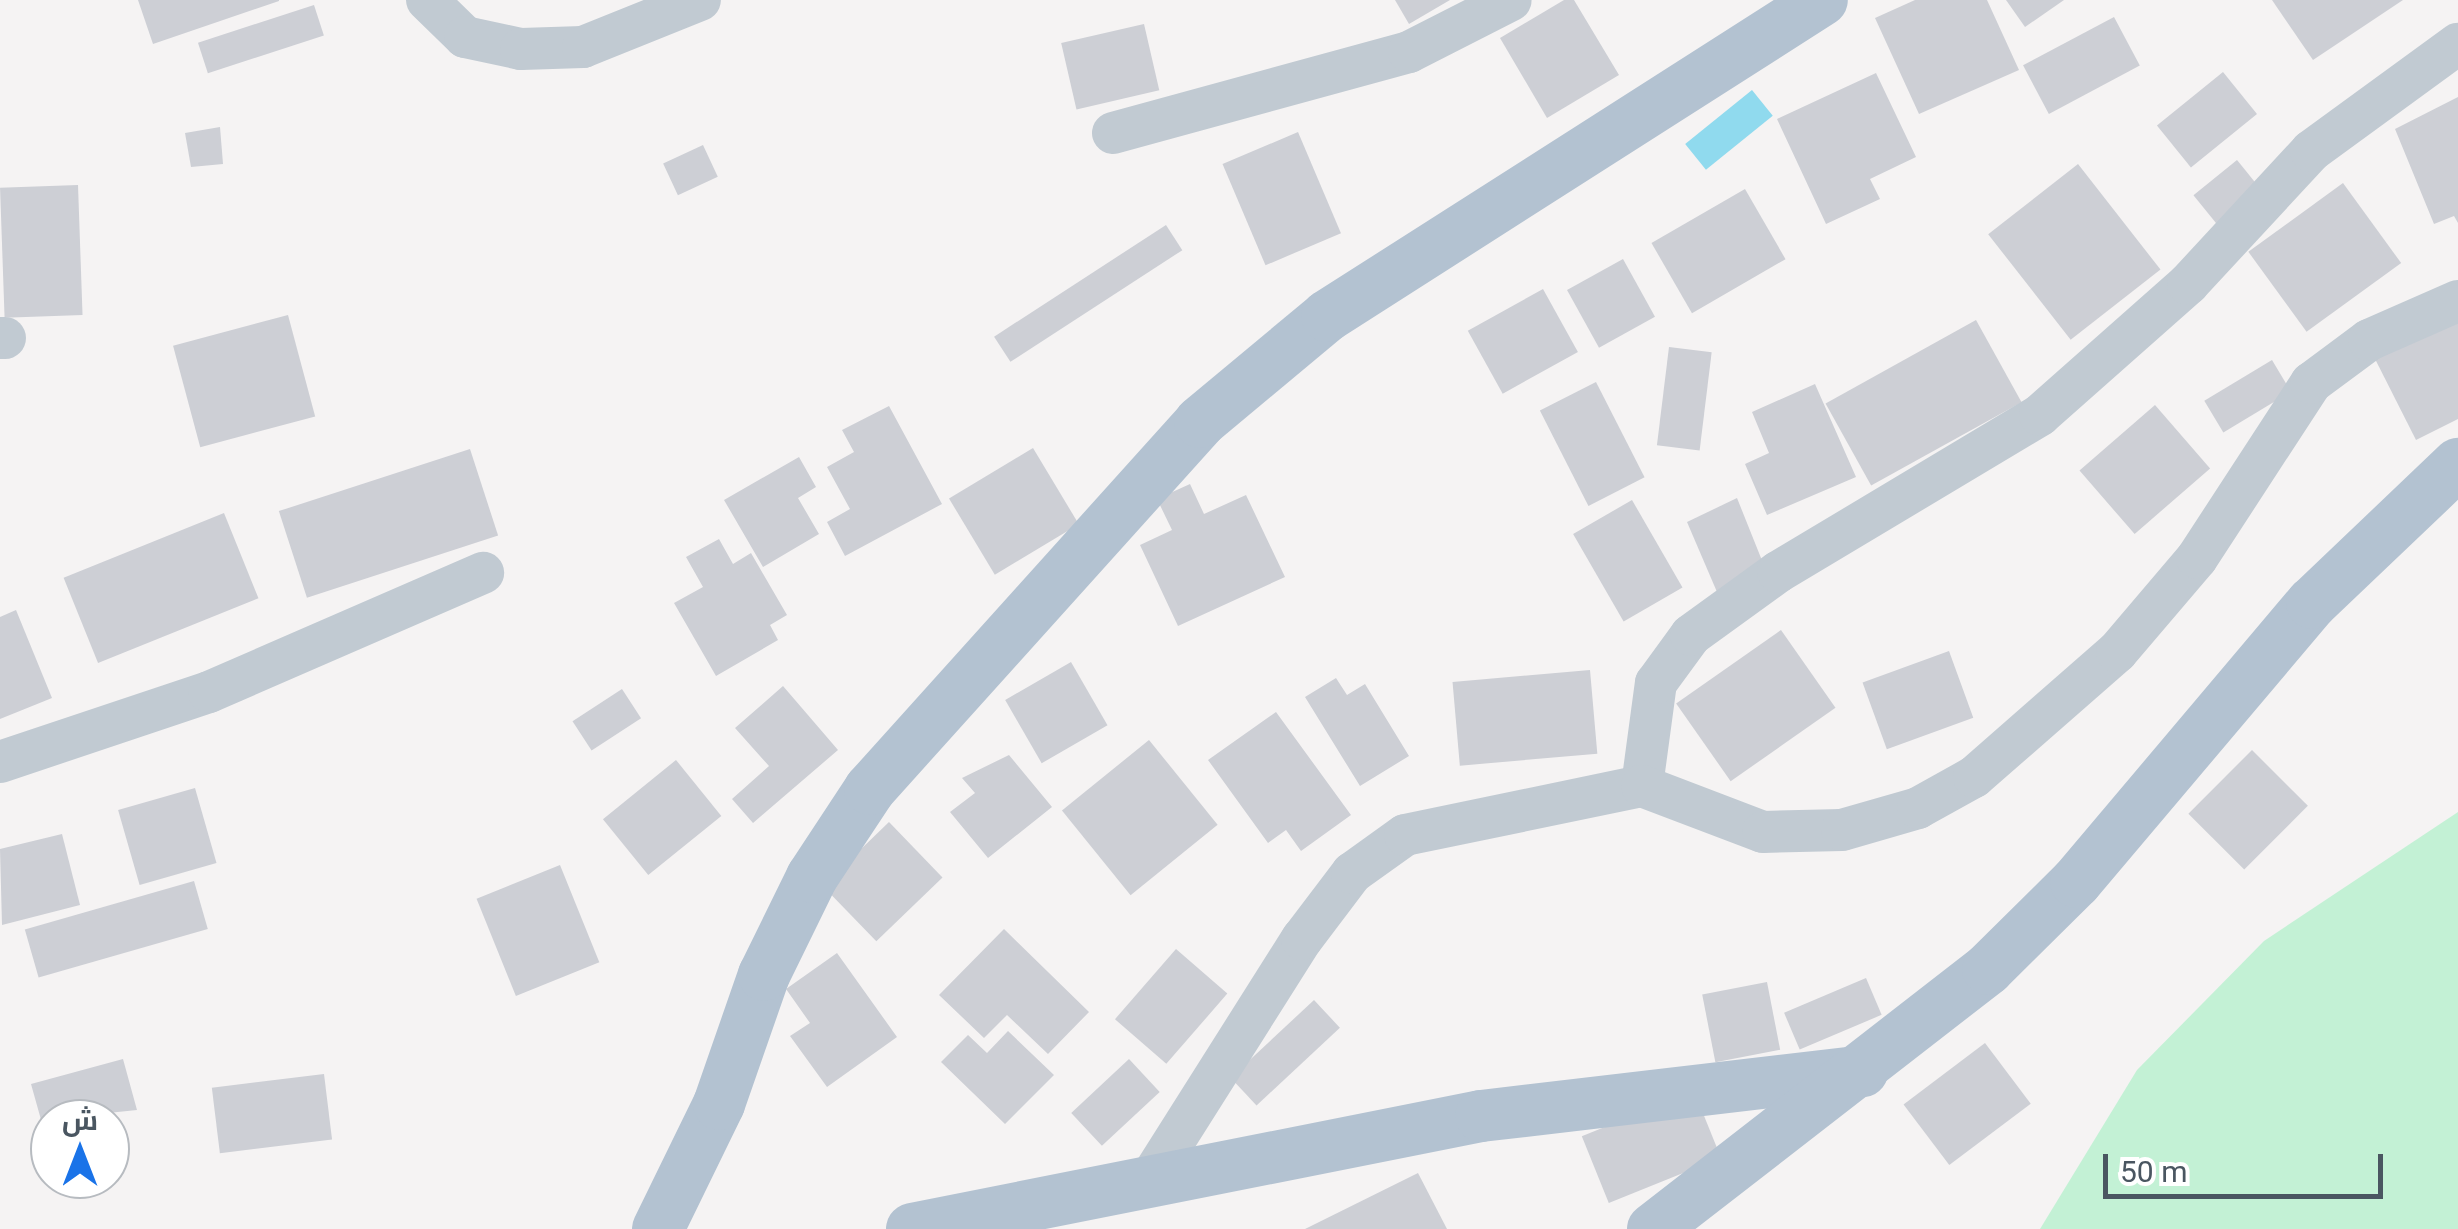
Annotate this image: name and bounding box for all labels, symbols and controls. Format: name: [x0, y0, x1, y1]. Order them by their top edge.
north arrow: [30, 1099, 130, 1199]
text: ش: [62, 1104, 98, 1137]
scale bar: [2108, 1134, 2388, 1196]
text: 50 m: [2120, 1154, 2187, 1189]

